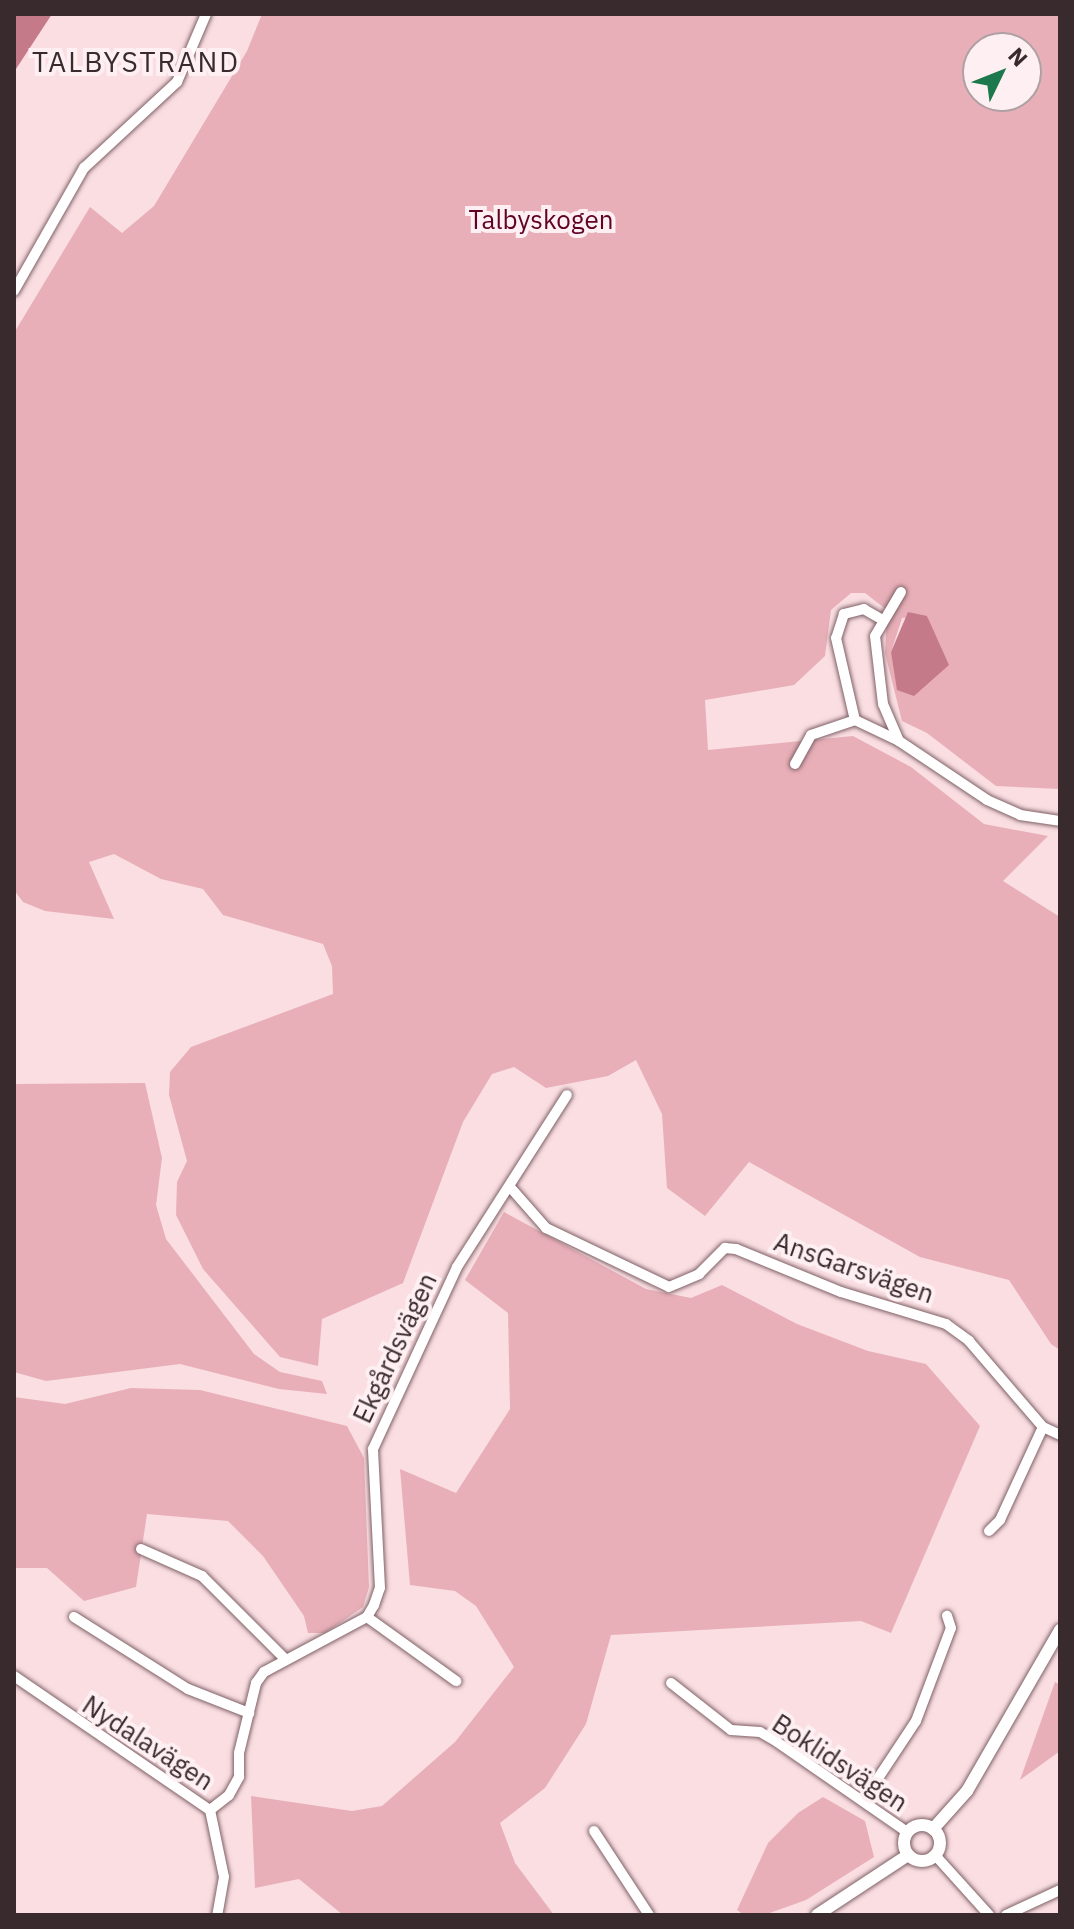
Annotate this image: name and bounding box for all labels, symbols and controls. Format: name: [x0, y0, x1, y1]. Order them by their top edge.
north arrow: [962, 32, 1042, 112]
text: N: [1002, 41, 1034, 72]
district label: TALBYSTRAND: [32, 45, 240, 79]
park label: Talbyskogen: [469, 204, 613, 236]
street label: AnsGarsvägen: [770, 1226, 938, 1310]
street label: Ekgårdsvägen: [347, 1268, 443, 1428]
street label: Nydalavägen: [77, 1689, 219, 1797]
street label: Boklidsvägen: [766, 1708, 914, 1818]

